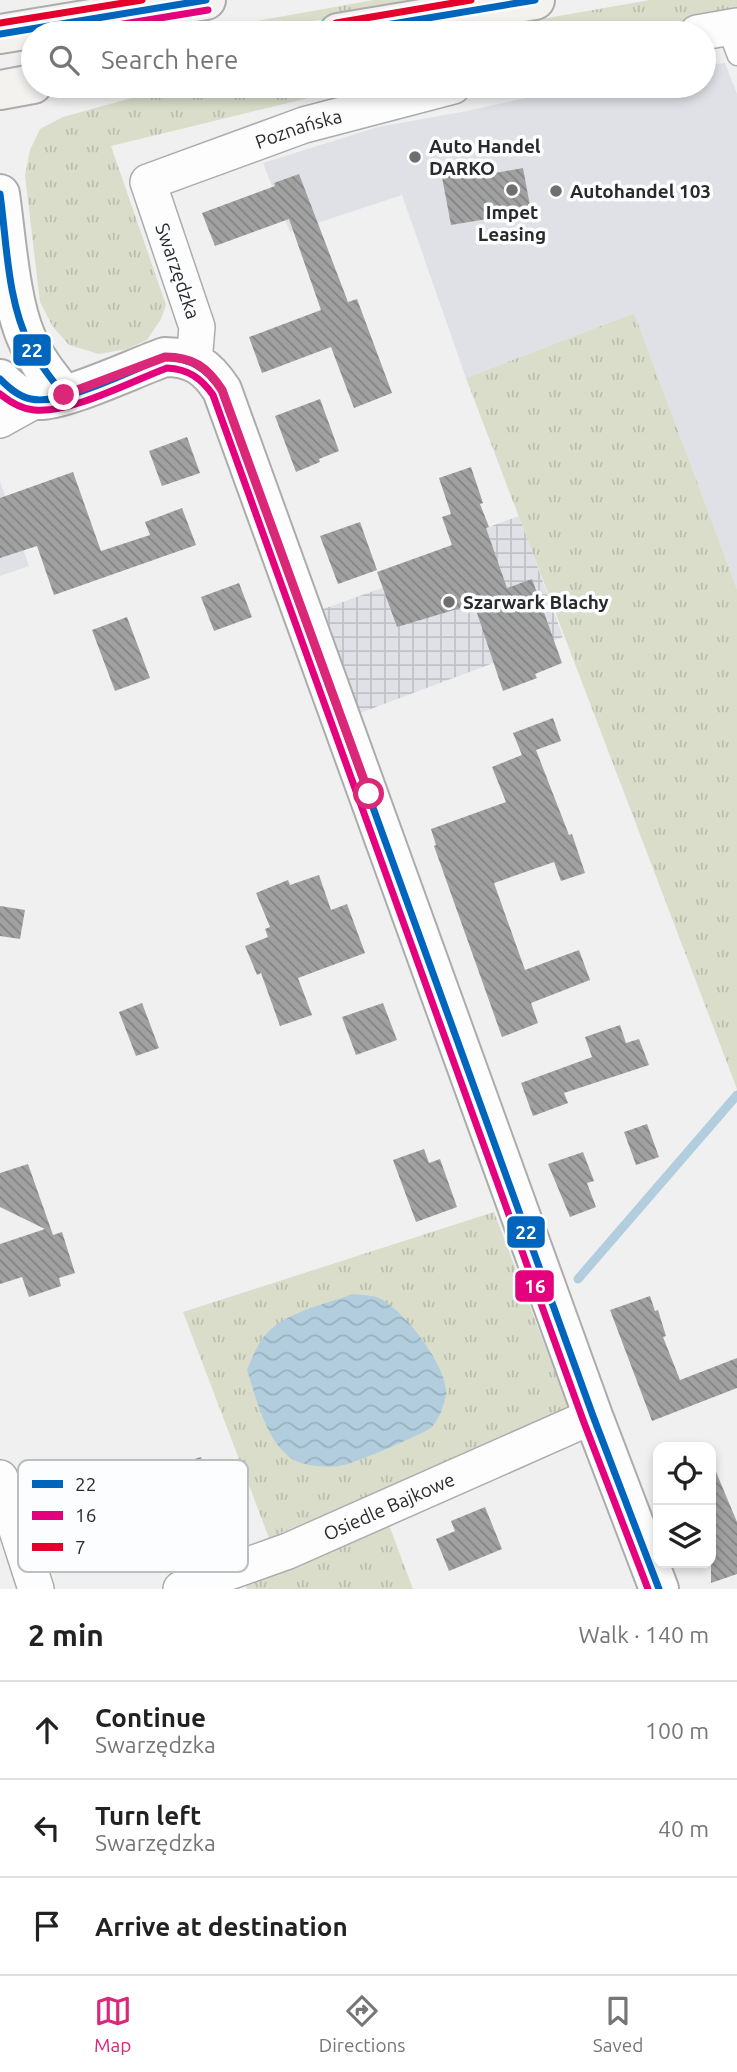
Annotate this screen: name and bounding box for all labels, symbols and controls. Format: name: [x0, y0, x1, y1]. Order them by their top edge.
search box: [21, 21, 716, 98]
icon: search: [45, 41, 83, 79]
text: Search here: [101, 45, 238, 74]
street label: Poznańska: [252, 105, 344, 153]
place label: Auto Handel DARKO: [429, 135, 541, 179]
marker: Auto Handel DARKO: [407, 149, 423, 165]
place label: Autohandel 103: [570, 180, 711, 202]
marker: Impet Leasing: [504, 182, 520, 198]
marker: Autohandel 103: [548, 183, 564, 199]
place label: Impet Leasing: [478, 201, 546, 245]
street label: Swarzędzka: [151, 220, 205, 322]
line badge: 22: [12, 333, 52, 367]
text: 22: [21, 339, 43, 361]
route end: [48, 379, 79, 410]
place label: Szarwark Blachy: [463, 591, 609, 613]
marker: Szarwark Blachy: [441, 594, 457, 610]
route start: [353, 778, 384, 809]
line badge: 22: [506, 1215, 546, 1249]
text: 22: [515, 1221, 537, 1243]
line badge: 16: [514, 1269, 555, 1303]
text: 16: [524, 1275, 546, 1297]
map controls: [653, 1442, 716, 1568]
button: locate: [653, 1442, 716, 1505]
legend: [18, 1460, 248, 1572]
street label: Osiedle Bajkowe: [320, 1468, 458, 1545]
text: 22: [75, 1473, 96, 1495]
text: 16: [75, 1504, 96, 1526]
button: layers: [653, 1505, 716, 1568]
text: 7: [75, 1536, 86, 1558]
text: 2 min: [28, 1618, 104, 1652]
text: Walk · 140 m: [578, 1622, 709, 1647]
text: Continue: [95, 1703, 206, 1732]
icon: ahead: [28, 1711, 66, 1749]
text: 100 m: [645, 1718, 709, 1743]
text: Swarzędzka: [95, 1732, 216, 1757]
text: Turn left: [95, 1801, 201, 1830]
icon: left: [28, 1809, 66, 1847]
text: 40 m: [658, 1816, 709, 1841]
text: Swarzędzka: [95, 1830, 216, 1855]
icon: arrive: [28, 1907, 66, 1945]
text: Arrive at destination: [95, 1912, 348, 1941]
tab: Map: [94, 1992, 132, 2056]
tab: Directions: [319, 1992, 406, 2056]
tab: Saved: [593, 1992, 643, 2056]

